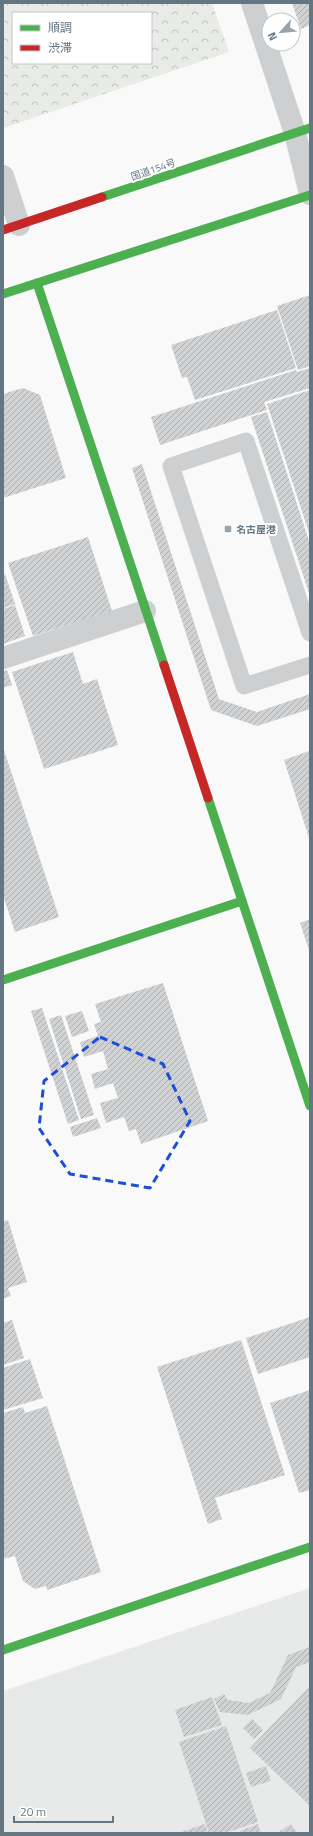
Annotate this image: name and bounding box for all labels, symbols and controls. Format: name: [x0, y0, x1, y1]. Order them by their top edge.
legend: [12, 12, 152, 64]
north arrow: [261, 12, 301, 52]
text: 順調: [48, 18, 72, 37]
text: N: [263, 30, 281, 44]
text: 渋滞: [48, 38, 72, 57]
street label: 国道154号: [129, 155, 178, 184]
place label: 名古屋港: [236, 522, 276, 537]
marker: 名古屋港: [223, 524, 233, 534]
scale bar: [14, 1798, 113, 1824]
text: 20 m: [20, 1802, 46, 1821]

